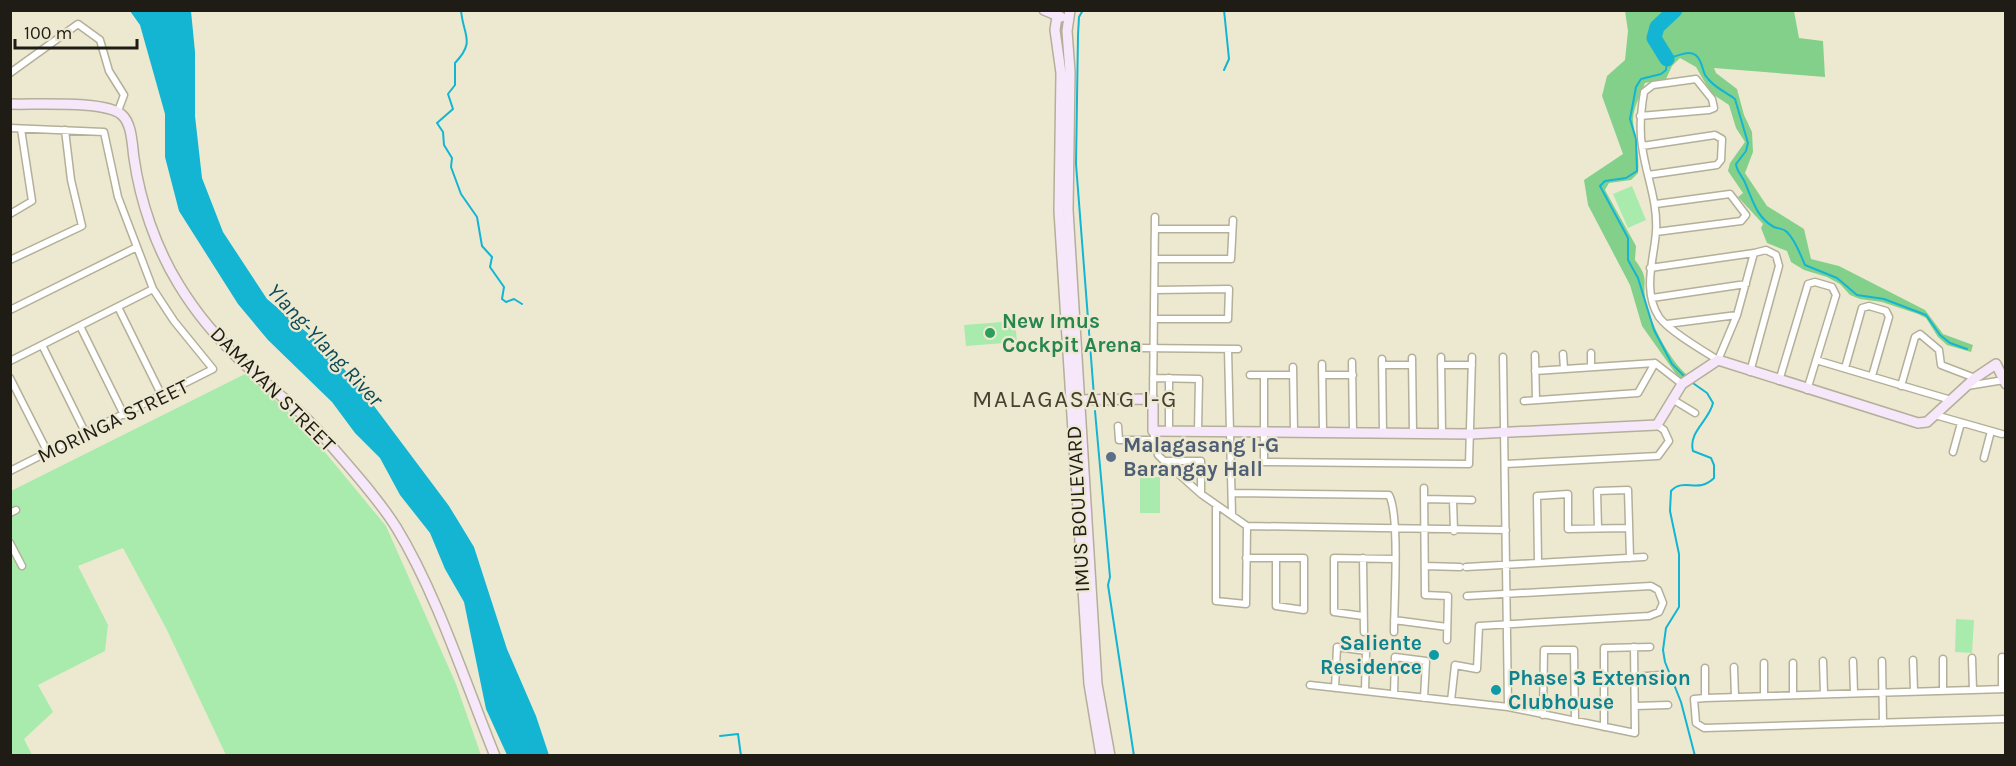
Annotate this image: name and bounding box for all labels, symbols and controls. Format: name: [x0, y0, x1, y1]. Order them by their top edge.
scale bar: [15, 12, 136, 50]
text: 100 m: [24, 22, 72, 44]
water label: Ylang-Ylang River: [261, 278, 390, 413]
place label: New Imus Cockpit Arena: [1002, 309, 1142, 357]
street label: DAMAYAN STREET: [206, 322, 341, 457]
marker: New Imus Cockpit Arena: [983, 326, 997, 340]
street label: MORINGA STREET: [33, 374, 193, 468]
district label: MALAGASANG I-G: [972, 385, 1178, 413]
street label: IMUS BOULEVARD: [1062, 425, 1094, 593]
place label: Malagasang I-G Barangay Hall: [1123, 433, 1279, 481]
marker: Malagasang I-G Barangay Hall: [1104, 450, 1118, 464]
place label: Saliente Residence: [1320, 631, 1422, 679]
marker: Saliente Residence: [1427, 648, 1441, 662]
place label: Phase 3 Extension Clubhouse: [1508, 666, 1691, 714]
marker: Phase 3 Extension Clubhouse: [1489, 683, 1503, 697]

